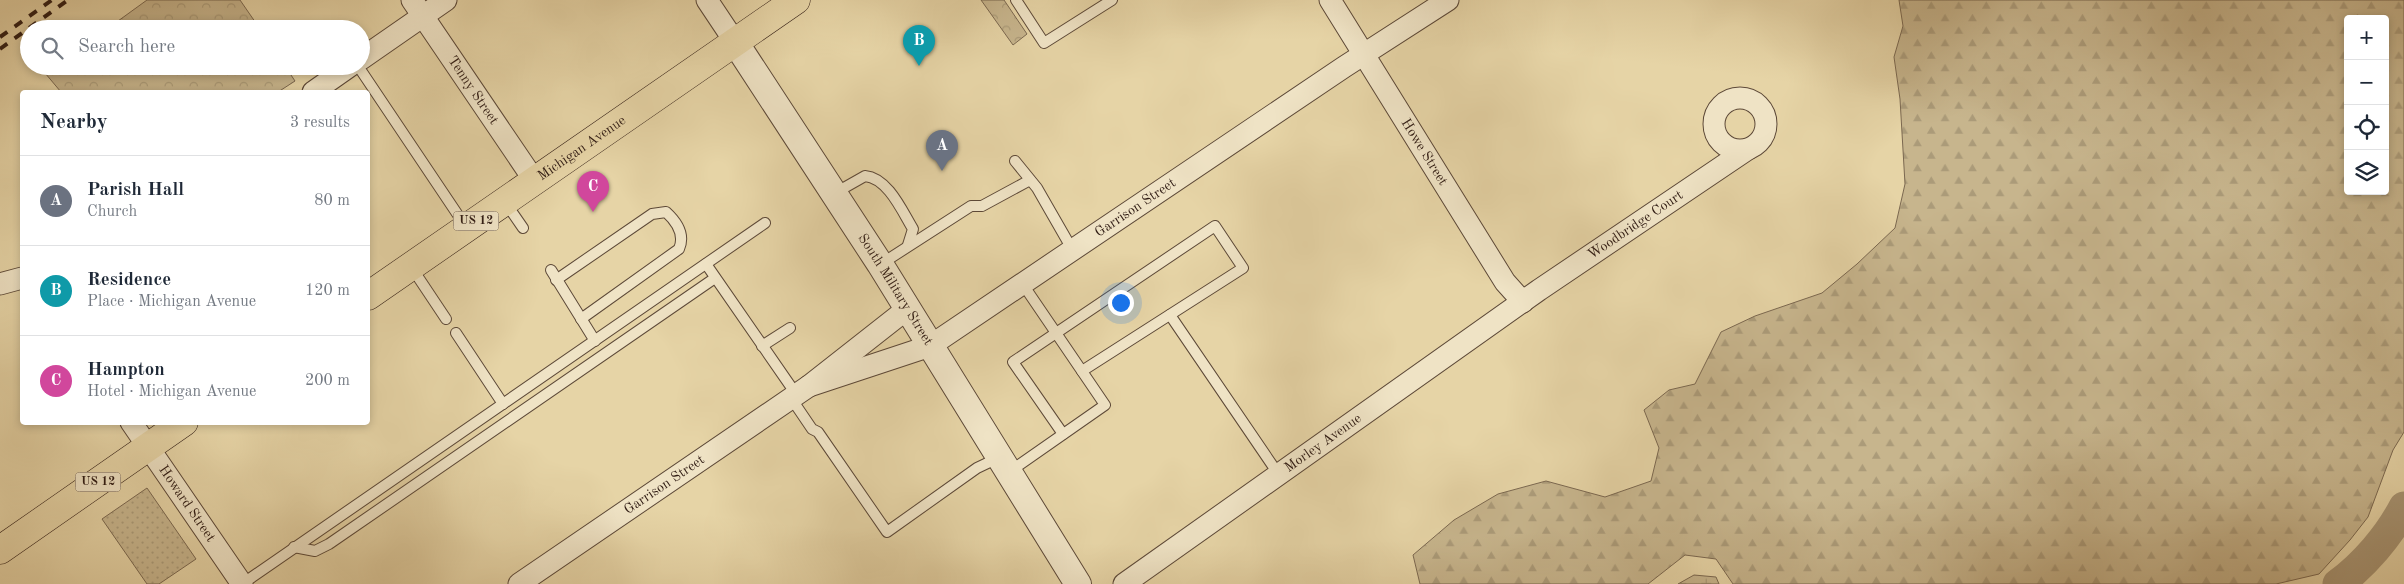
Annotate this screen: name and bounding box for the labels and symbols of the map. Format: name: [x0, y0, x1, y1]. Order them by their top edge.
pin: B: [903, 25, 935, 66]
street label: Tenny Street: [445, 54, 501, 127]
street label: Michigan Avenue: [535, 113, 628, 183]
street label: Howe Street: [1399, 116, 1450, 188]
pin: A: [926, 130, 958, 171]
pin: C: [577, 171, 609, 212]
street label: Garrison Street: [1092, 176, 1178, 240]
street label: Woodbridge Court: [1585, 188, 1686, 262]
road number: US 12: [454, 212, 498, 230]
street label: South Military Street: [855, 231, 936, 348]
your location: [1108, 290, 1134, 316]
street label: Morley Avenue: [1282, 411, 1364, 475]
street label: Garrison Street: [622, 452, 707, 517]
street label: Howard Street: [156, 463, 218, 545]
road number: US 12: [76, 472, 120, 492]

